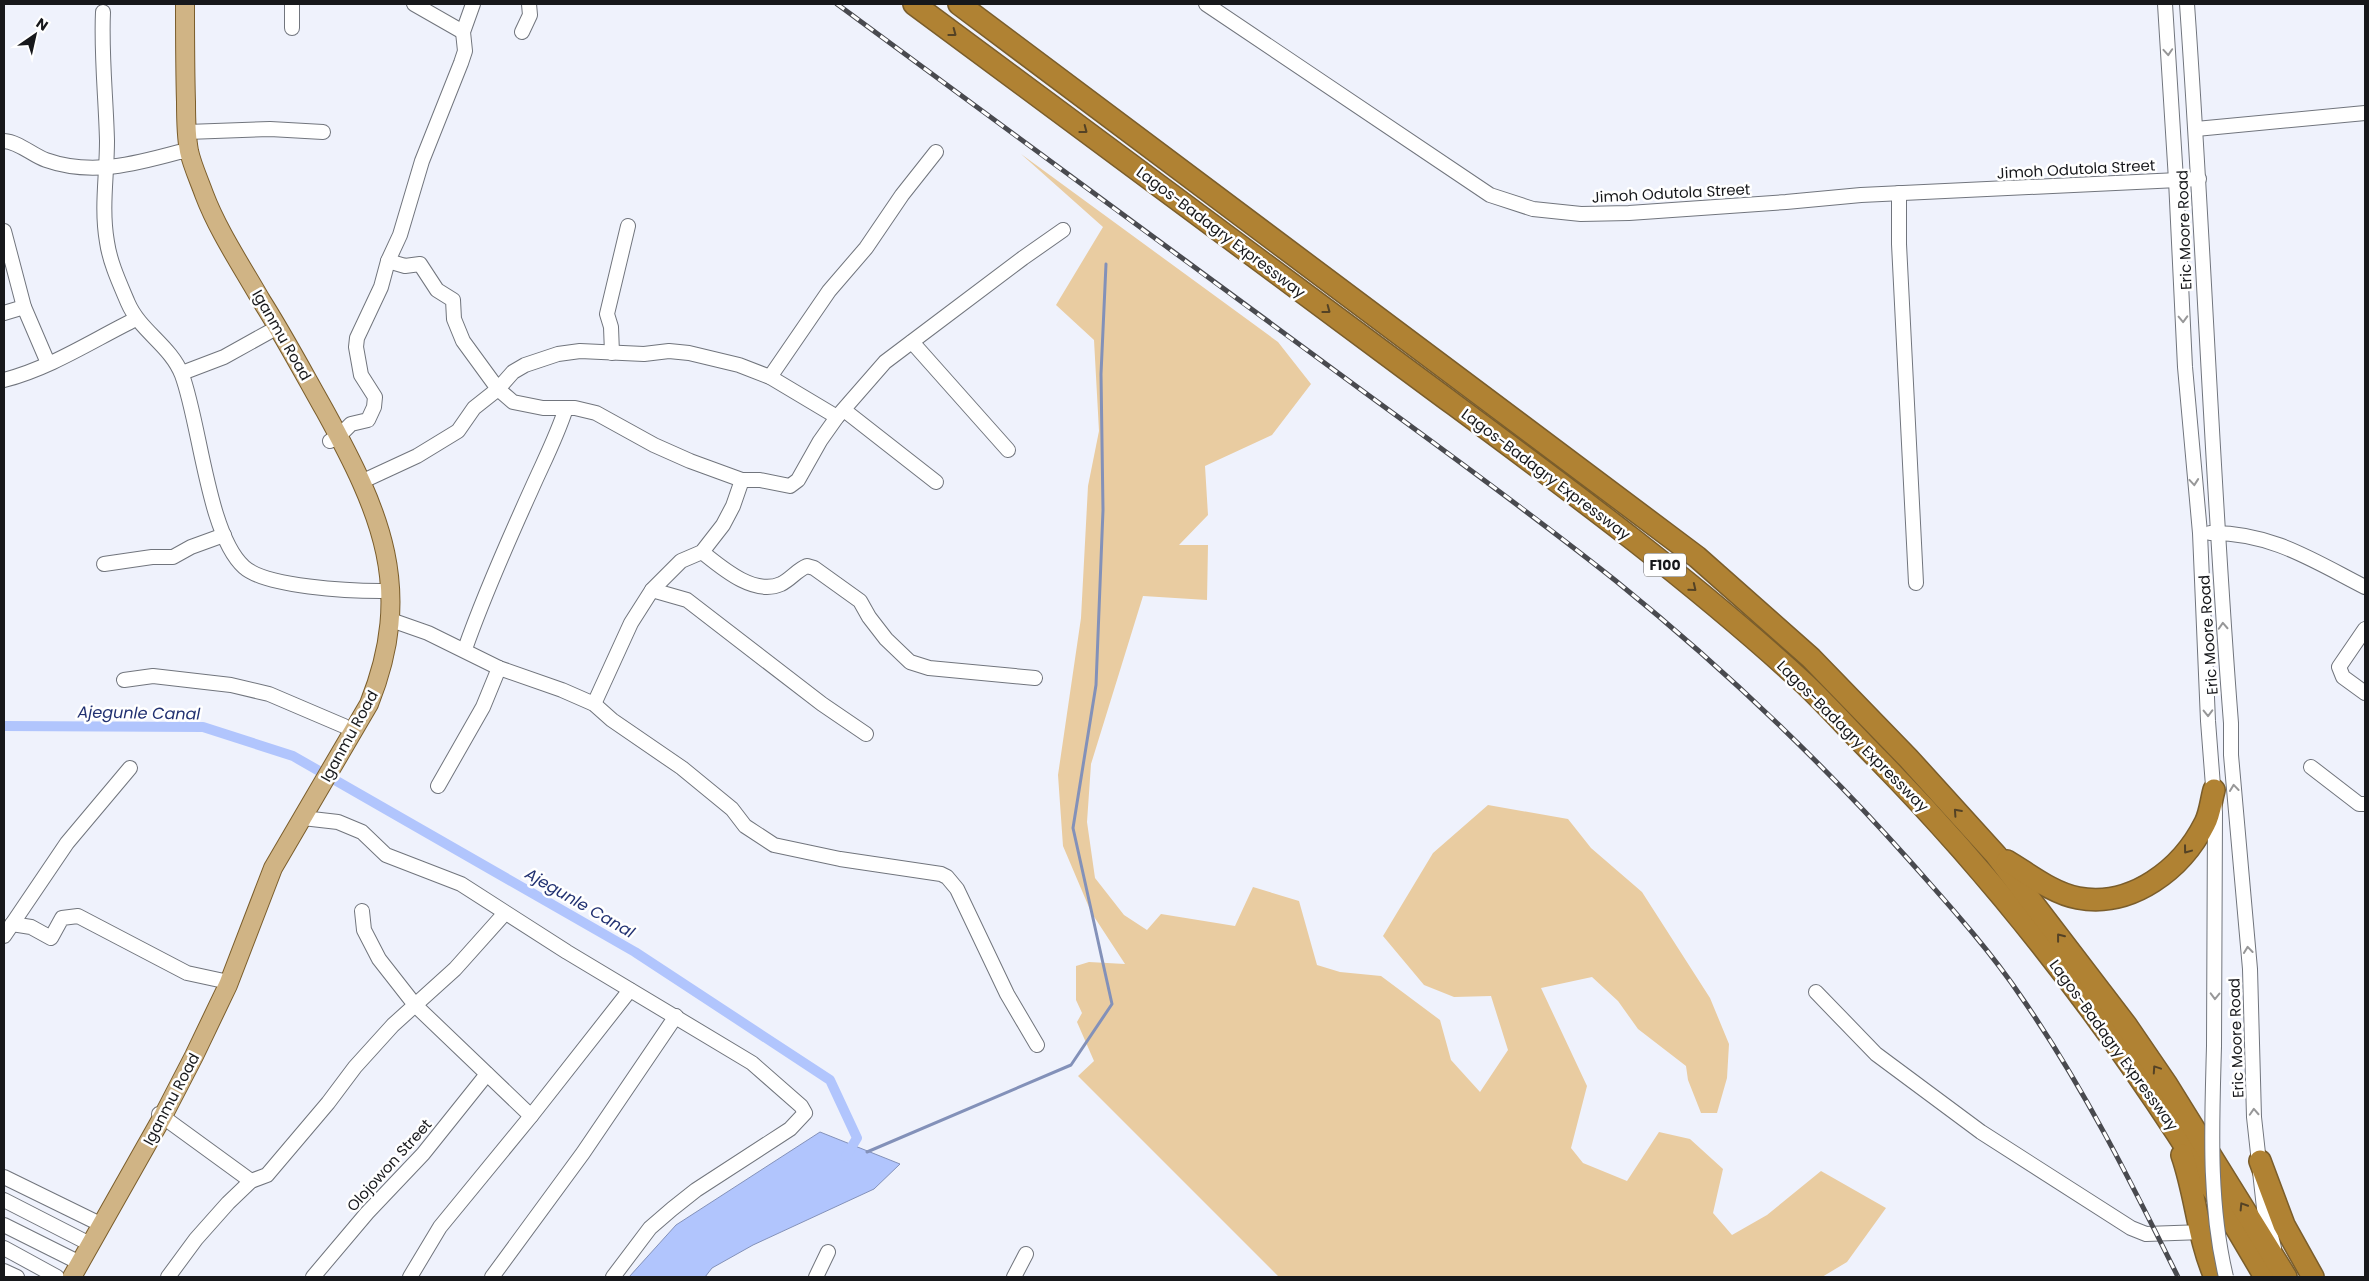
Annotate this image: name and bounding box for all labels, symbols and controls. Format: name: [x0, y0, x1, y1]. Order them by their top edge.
north arrow: [10, 10, 60, 60]
text: N: [32, 13, 52, 35]
one-way arrow: [947, 27, 957, 36]
one-way arrow: [2162, 49, 2173, 57]
one-way arrow: [1078, 124, 1087, 132]
street label: Jimoh Odutola Street: [1996, 154, 2156, 184]
street label: Lagos-Badagry Expressway: [1132, 161, 1310, 303]
street label: Eric Moore Road: [2171, 170, 2197, 290]
street label: Jimoh Odutola Street: [1591, 178, 1751, 208]
street label: Iganmu Road: [247, 286, 317, 384]
one-way arrow: [1321, 304, 1330, 313]
one-way arrow: [2178, 316, 2189, 324]
street label: Lagos-Badagry Expressway: [1457, 403, 1635, 545]
one-way arrow: [2189, 478, 2200, 486]
road number: F100: [1644, 554, 1686, 576]
street label: Eric Moore Road: [2193, 574, 2223, 696]
one-way arrow: [1687, 582, 1696, 590]
one-way arrow: [2218, 622, 2229, 630]
street label: Lagos-Badagry Expressway: [1772, 655, 1934, 817]
street label: Iganmu Road: [315, 686, 383, 786]
water label: Ajegunle Canal: [76, 700, 201, 726]
one-way arrow: [2203, 710, 2213, 717]
one-way arrow: [2229, 784, 2240, 792]
one-way arrow: [1954, 808, 1963, 817]
one-way arrow: [2185, 844, 2193, 853]
water label: Ajegunle Canal: [520, 862, 639, 944]
one-way arrow: [2058, 934, 2066, 943]
one-way arrow: [2242, 946, 2253, 954]
street label: Lagos-Badagry Expressway: [2045, 955, 2184, 1135]
street label: Eric Moore Road: [2223, 978, 2249, 1098]
one-way arrow: [2209, 993, 2220, 1001]
street label: Iganmu Road: [138, 1049, 204, 1149]
one-way arrow: [2153, 1065, 2162, 1074]
one-way arrow: [2249, 1108, 2260, 1116]
street label: Olojowon Street: [342, 1114, 436, 1216]
one-way arrow: [2239, 1202, 2249, 1211]

